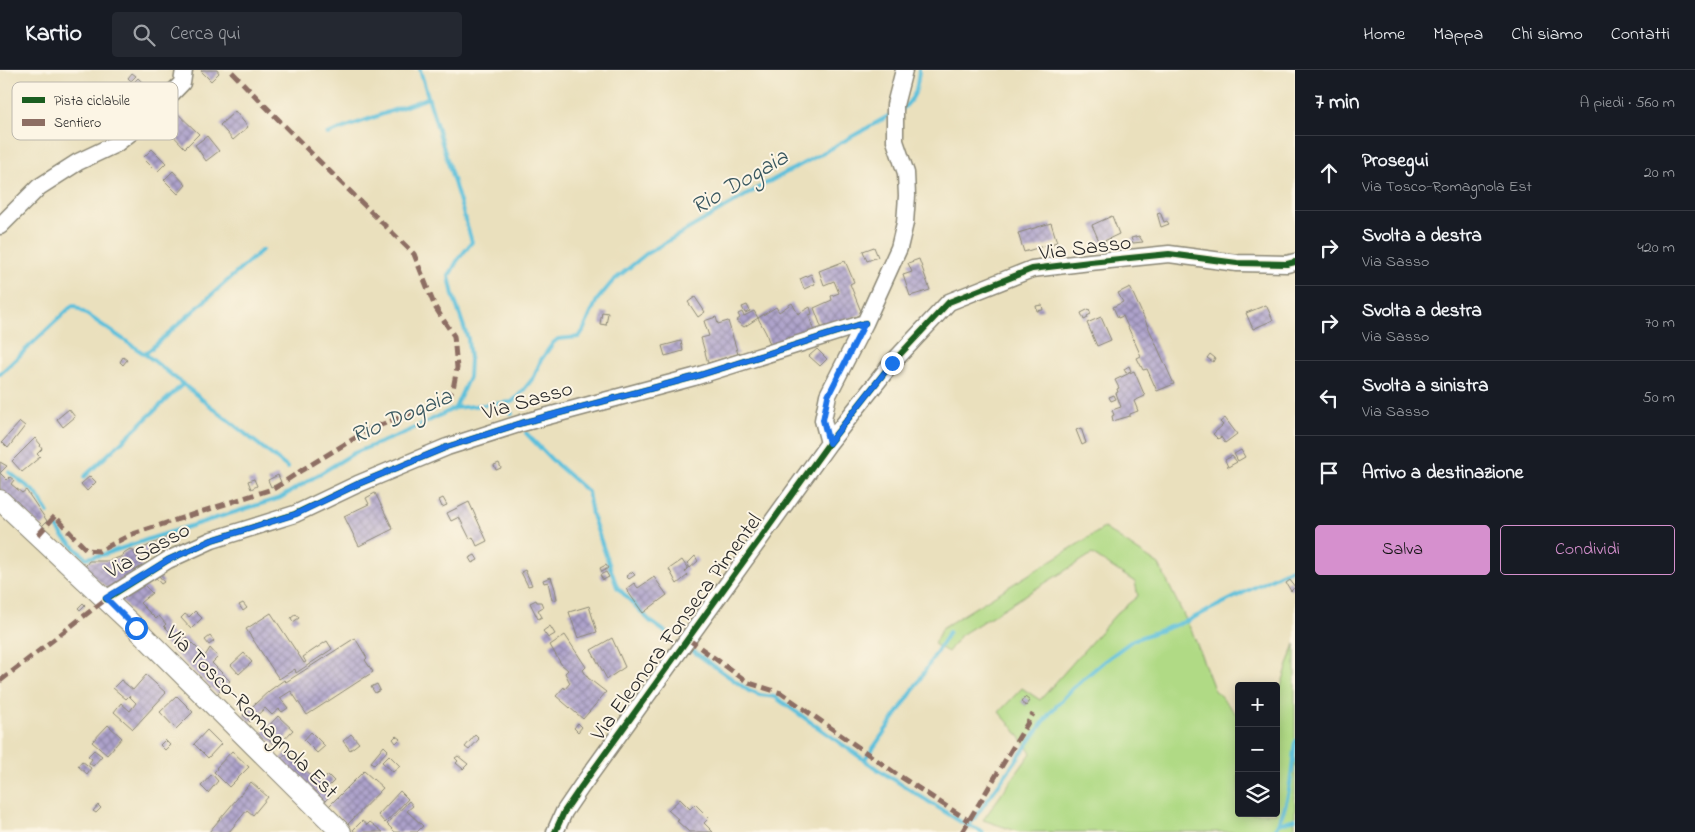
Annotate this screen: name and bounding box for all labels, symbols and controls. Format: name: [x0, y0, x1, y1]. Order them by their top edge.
search box: [112, 12, 462, 57]
text: Kartio: [25, 17, 82, 52]
icon: search: [130, 21, 158, 49]
text: Cerca qui: [170, 21, 240, 48]
text: Home: [1363, 22, 1405, 48]
text: Mappa: [1433, 22, 1483, 48]
text: Chi siamo: [1511, 22, 1583, 48]
text: Contatti: [1611, 22, 1670, 48]
legend: [12, 82, 178, 140]
text: 7 min: [1315, 88, 1359, 118]
text: Pista ciclabile: [54, 91, 131, 112]
text: A piedi · 560 m: [1580, 91, 1675, 115]
text: Sentiero: [54, 113, 101, 134]
water label: Rio Dogaia: [685, 141, 796, 225]
text: Prosegui: [1362, 148, 1429, 175]
icon: ahead: [1315, 159, 1343, 187]
text: 20 m: [1644, 161, 1675, 185]
text: Via Tosco-Romagnola Est: [1362, 175, 1532, 199]
text: Svolta a destra: [1362, 223, 1482, 250]
street label: Via Sasso: [1036, 227, 1133, 271]
icon: right: [1315, 234, 1343, 262]
text: 420 m: [1637, 236, 1675, 260]
text: Via Sasso: [1362, 250, 1429, 274]
text: Svolta a destra: [1362, 298, 1482, 325]
icon: right: [1315, 309, 1343, 337]
text: 70 m: [1645, 311, 1675, 335]
text: Via Sasso: [1362, 325, 1429, 349]
route end: [881, 352, 904, 375]
text: Svolta a sinistra: [1362, 373, 1489, 400]
street label: Via Sasso: [478, 374, 577, 430]
water label: Rio Dogaia: [346, 380, 459, 454]
icon: left: [1315, 384, 1343, 412]
text: 50 m: [1643, 386, 1675, 410]
text: Via Sasso: [1362, 400, 1429, 424]
icon: arrive: [1315, 459, 1343, 487]
text: Arrivo a destinazione: [1362, 460, 1523, 487]
street label: Via Eleonora Fonseca Pimentel: [583, 507, 771, 749]
street label: Via Sasso: [99, 515, 197, 589]
button: Salva: [1315, 525, 1490, 575]
button: Condividi: [1500, 525, 1675, 575]
route start: [125, 617, 148, 640]
street label: Via Tosco-Romagnola Est: [156, 618, 345, 808]
map controls: [1235, 682, 1280, 817]
button: +: [1235, 682, 1280, 727]
button: −: [1235, 727, 1280, 772]
button: layers: [1235, 772, 1280, 817]

